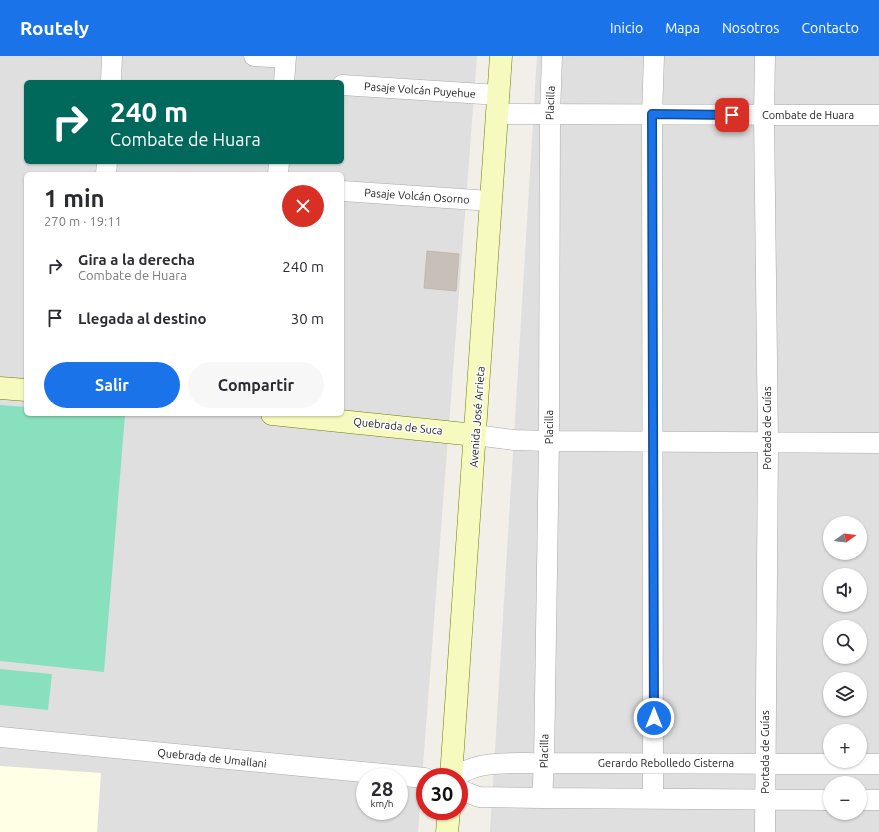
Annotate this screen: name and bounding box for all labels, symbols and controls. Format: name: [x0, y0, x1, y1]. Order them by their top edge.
text: Routely: [20, 17, 89, 39]
text: Inicio: [610, 20, 643, 36]
text: Mapa: [665, 20, 700, 36]
text: Nosotros: [722, 20, 779, 36]
text: Contacto: [801, 20, 859, 36]
street label: Pasaje Volcán Puyehue: [364, 80, 476, 100]
street label: Placilla: [543, 86, 557, 120]
icon: right: [44, 96, 96, 148]
text: 240 m: [110, 96, 188, 127]
pin: [715, 98, 749, 132]
icon: arrive: [721, 104, 743, 126]
street label: Combate de Huara: [762, 109, 854, 121]
text: Combate de Huara: [110, 129, 261, 149]
text: 1 min: [44, 185, 105, 212]
button: close: [282, 185, 324, 227]
street label: Pasaje Volcán Osorno: [364, 186, 470, 206]
text: 270 m · 19:11: [44, 214, 122, 228]
text: Gira a la derecha: [78, 251, 195, 268]
icon: right: [44, 255, 66, 277]
text: 240 m: [282, 258, 324, 275]
text: Combate de Huara: [78, 268, 187, 282]
icon: arrive: [44, 307, 66, 329]
text: Llegada al destino: [78, 310, 207, 327]
text: 30 m: [291, 310, 324, 327]
button: Salir: [44, 362, 180, 408]
button: Compartir: [188, 362, 324, 408]
street label: Avenida José Arrieta: [467, 366, 487, 468]
street label: Portada de Guías: [761, 386, 773, 470]
street label: Placilla: [543, 410, 555, 444]
street label: Quebrada de Suca: [353, 415, 443, 437]
north arrow: [823, 516, 867, 560]
map controls: [823, 516, 867, 820]
button: sound: [823, 568, 867, 612]
button: search: [823, 620, 867, 664]
button: layers: [823, 672, 867, 716]
position arrow: [633, 697, 675, 739]
street label: Portada de Guías: [759, 710, 771, 794]
button: +: [823, 724, 867, 768]
street label: Placilla: [538, 734, 550, 768]
street label: Quebrada de Umallani: [157, 746, 267, 770]
street label: Gerardo Rebolledo Cisterna: [598, 757, 734, 769]
speed limit sign: 30: [416, 768, 468, 820]
button: −: [823, 776, 867, 820]
text: 28: [371, 777, 393, 800]
text: km/h: [370, 798, 394, 809]

